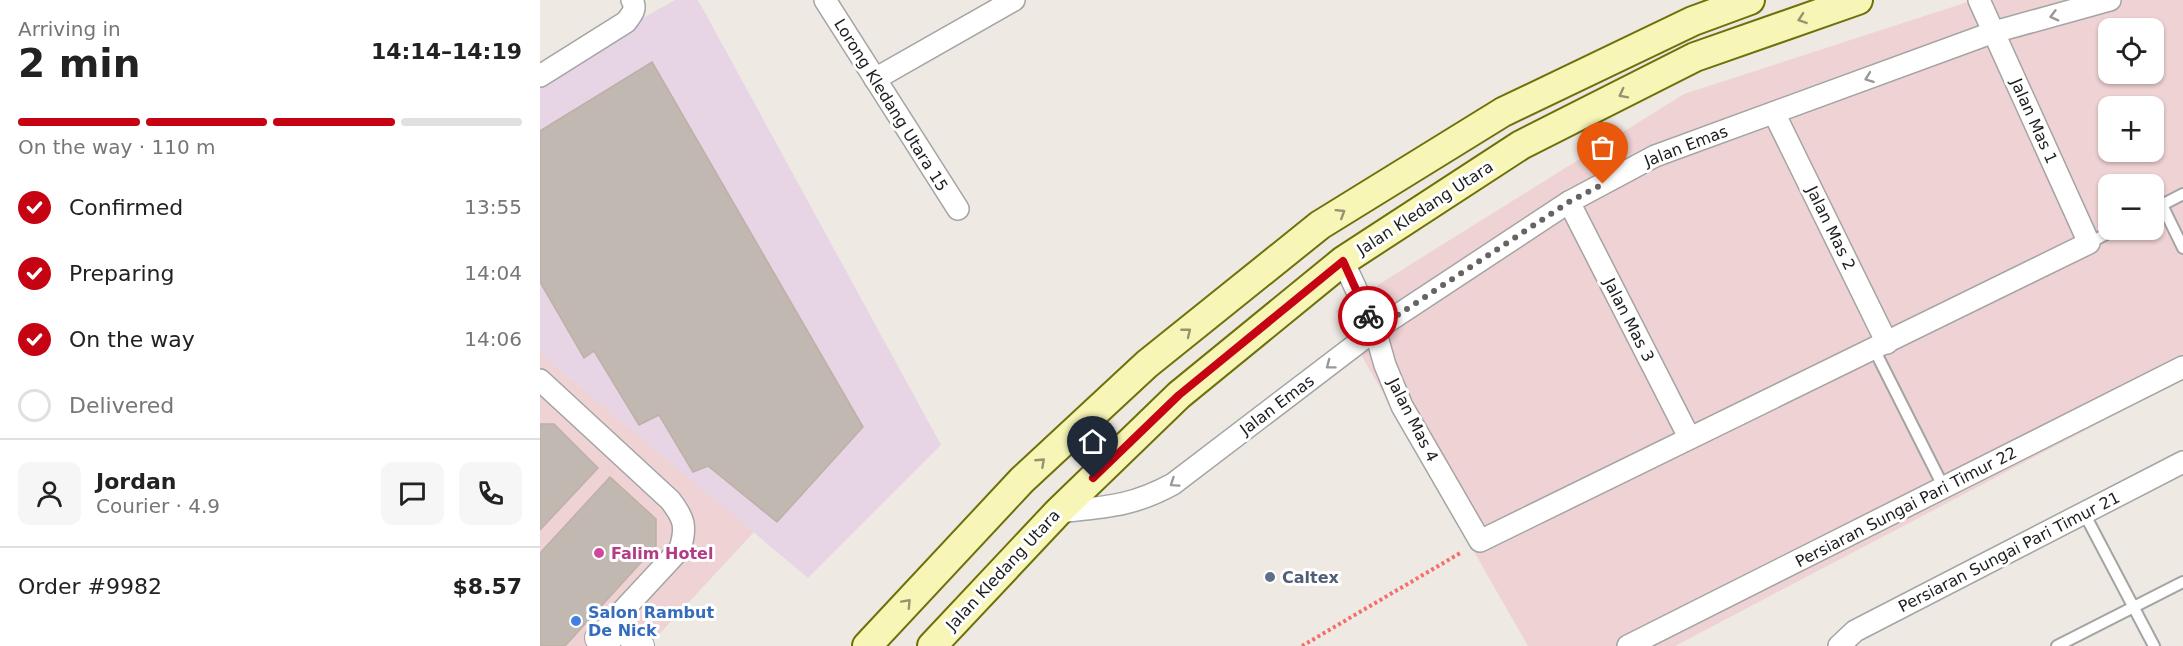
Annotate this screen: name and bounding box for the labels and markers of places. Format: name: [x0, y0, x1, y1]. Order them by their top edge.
pin: [1577, 122, 1628, 184]
pin: [1067, 416, 1118, 478]
place label: Falim Hotel: [611, 544, 713, 563]
marker: Falim Hotel: [592, 546, 606, 560]
place label: Caltex: [1282, 568, 1340, 587]
marker: Caltex: [1263, 570, 1277, 584]
place label: Salon Rambut De Nick: [588, 603, 714, 640]
marker: Salon Rambut De Nick: [569, 614, 583, 628]

